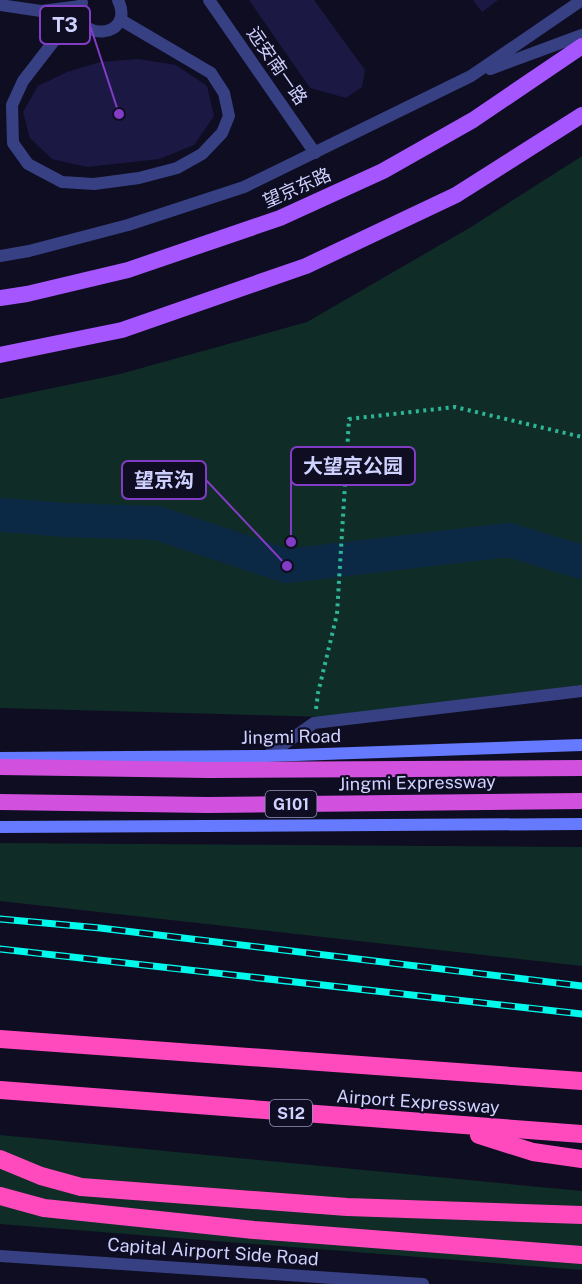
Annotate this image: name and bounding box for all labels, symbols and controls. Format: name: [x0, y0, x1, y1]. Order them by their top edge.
callout: T3: [40, 6, 90, 44]
text: T3: [52, 13, 78, 37]
street label: 远安南一路: [243, 23, 312, 109]
street label: 望京东路: [260, 163, 334, 212]
callout: 大望京公园: [291, 447, 415, 485]
text: 大望京公园: [303, 454, 403, 478]
callout: 望京沟: [122, 461, 206, 499]
text: 望京沟: [134, 468, 194, 492]
street label: Jingmi Road: [241, 725, 341, 748]
street label: Jingmi Expressway: [338, 771, 496, 794]
road number: G101: [266, 791, 316, 817]
street label: Airport Expressway: [336, 1085, 501, 1118]
road number: S12: [270, 1100, 312, 1126]
street label: Capital Airport Side Road: [107, 1234, 319, 1269]

